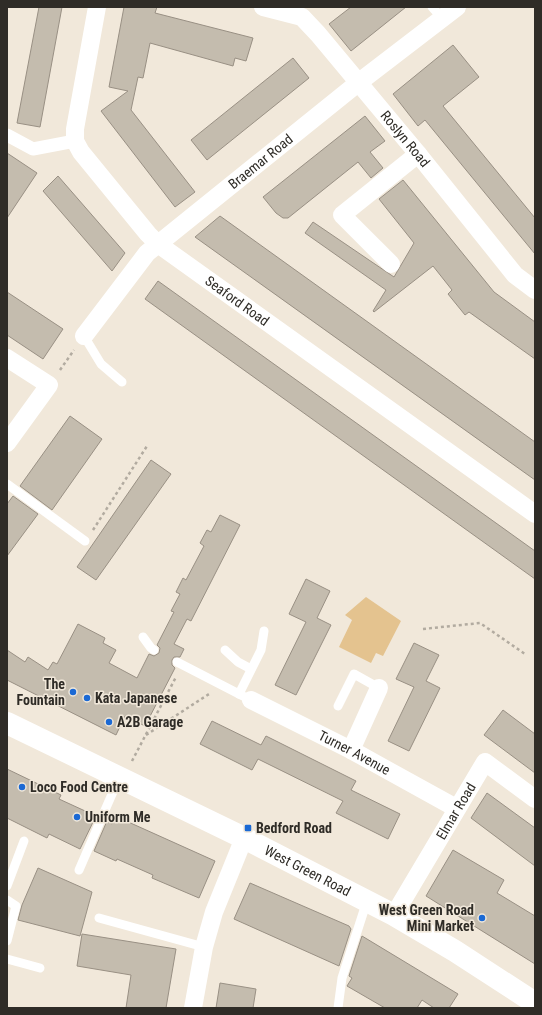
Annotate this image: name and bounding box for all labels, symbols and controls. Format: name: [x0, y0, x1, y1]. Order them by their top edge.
street label: Roslyn Road: [377, 108, 433, 170]
street label: Braemar Road: [225, 131, 296, 192]
street label: Seaford Road: [202, 273, 272, 329]
place label: The Fountain: [16, 676, 65, 708]
marker: The Fountain: [68, 687, 78, 697]
place label: Kata Japanese: [95, 690, 177, 706]
marker: Kata Japanese: [82, 693, 92, 703]
place label: A2B Garage: [117, 714, 183, 730]
marker: A2B Garage: [104, 717, 114, 727]
street label: Turner Avenue: [316, 727, 393, 778]
place label: Loco Food Centre: [30, 779, 128, 795]
street label: Elmar Road: [433, 780, 479, 842]
marker: Loco Food Centre: [17, 782, 27, 792]
place label: Uniform Me: [85, 809, 151, 825]
marker: Uniform Me: [72, 812, 82, 822]
place label: Bedford Road: [256, 820, 332, 836]
marker: Bedford Road: [243, 823, 253, 833]
street label: West Green Road: [262, 842, 353, 899]
place label: West Green Road Mini Market: [379, 902, 474, 934]
marker: West Green Road Mini Market: [477, 913, 487, 923]

